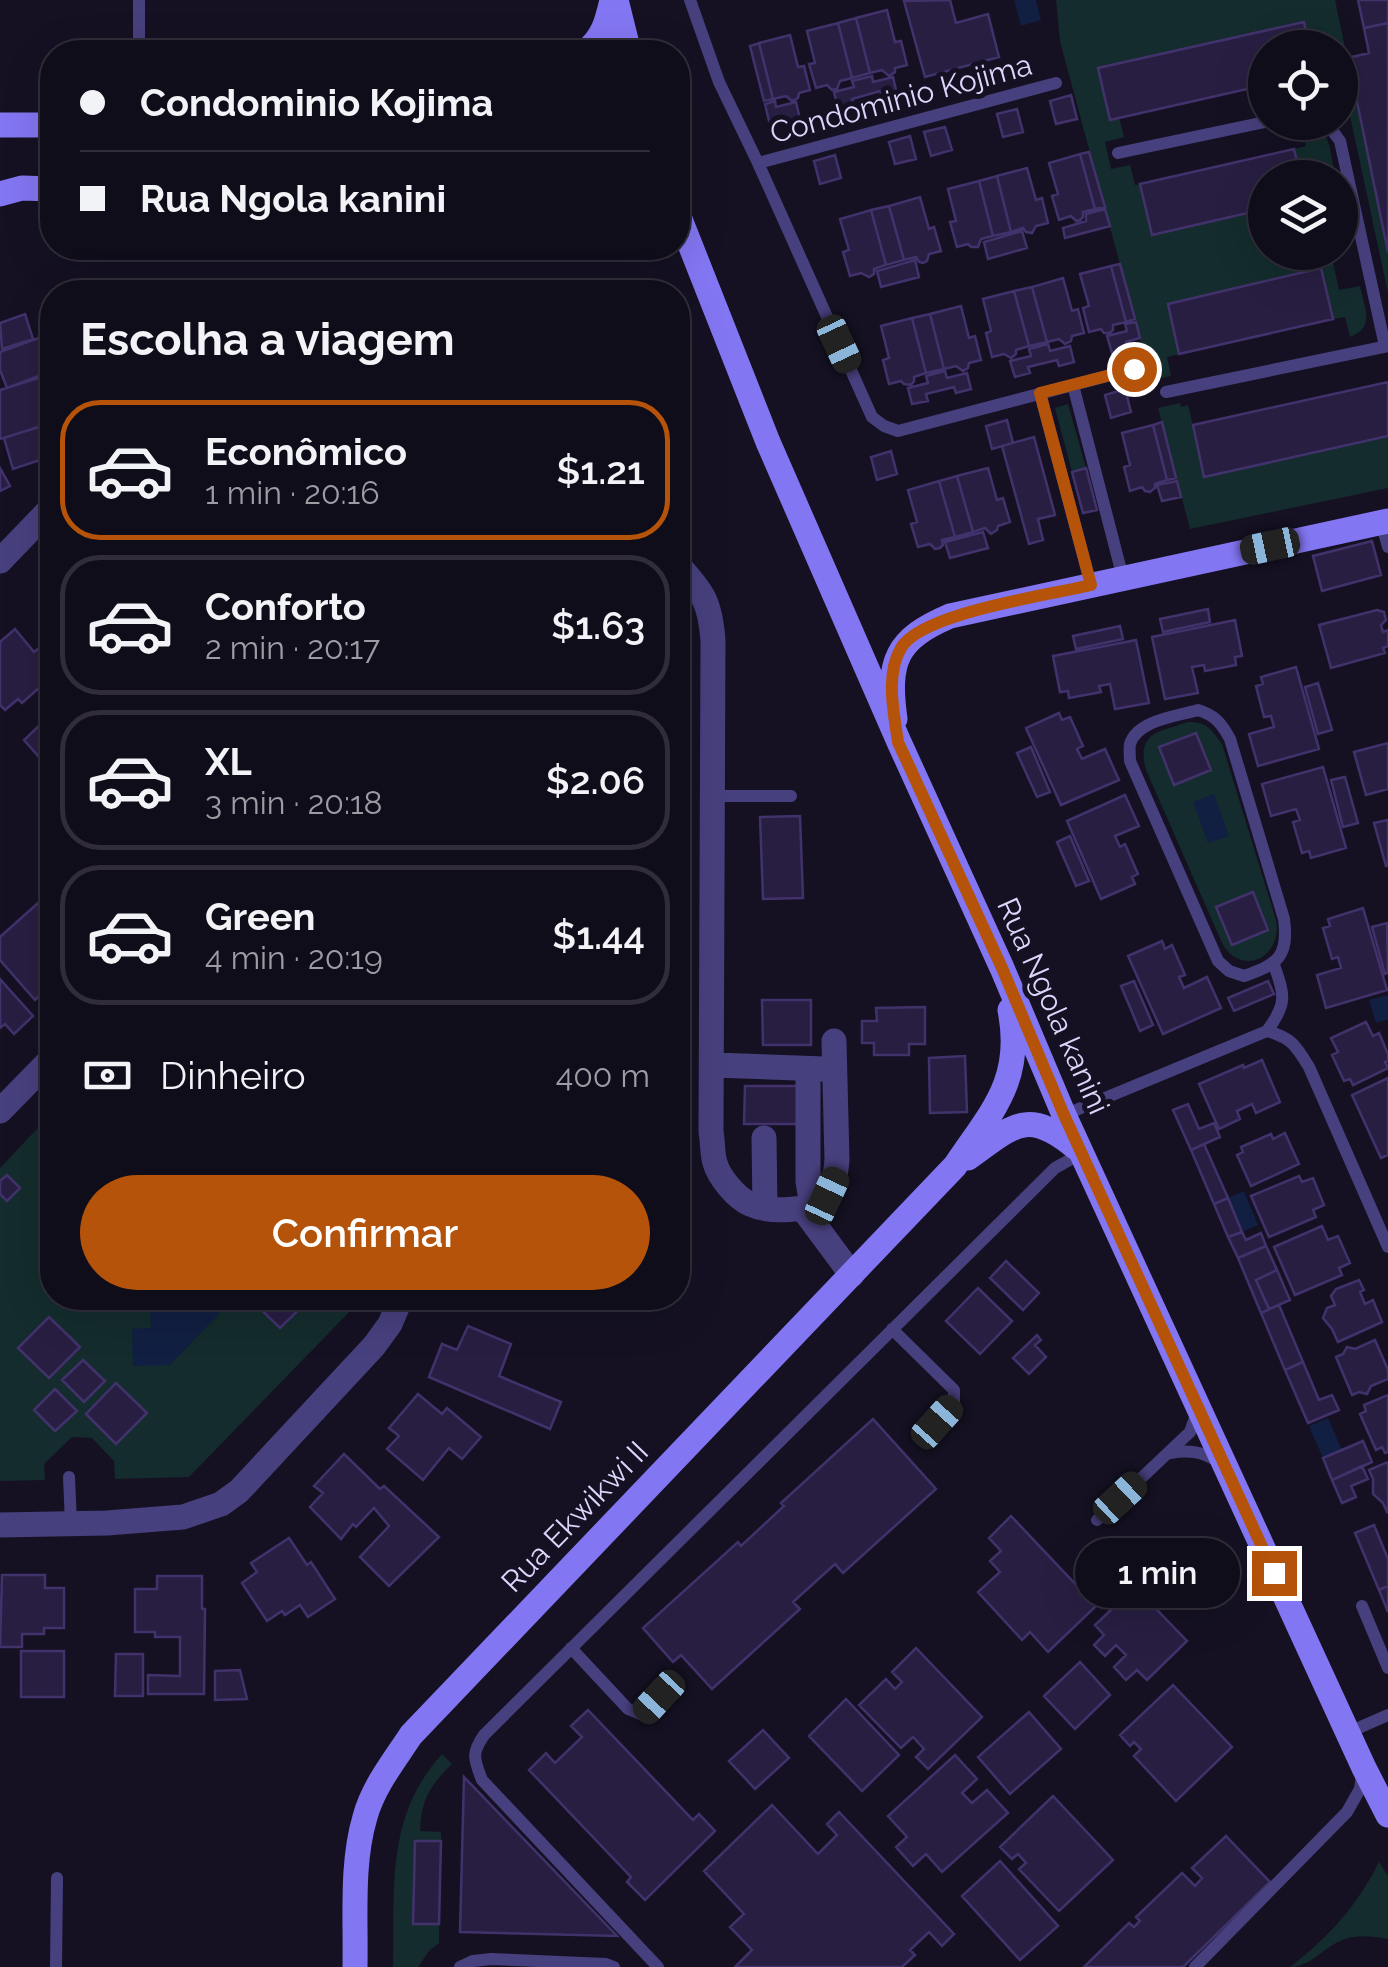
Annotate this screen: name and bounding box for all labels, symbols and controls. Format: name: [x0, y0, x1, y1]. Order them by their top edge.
map controls: [1248, 30, 1358, 270]
button: locate: [1248, 30, 1358, 140]
street label: Condominio Kojima: [766, 47, 1036, 150]
text: Condominio Kojima: [140, 80, 493, 125]
button: layers: [1248, 160, 1358, 270]
text: Rua Ngola kanini: [140, 176, 446, 221]
car: [813, 310, 865, 378]
text: Escolha a viagem: [80, 313, 455, 366]
route start: [1112, 347, 1157, 392]
icon: car: [85, 425, 175, 515]
text: Econômico: [205, 429, 407, 474]
text: $1.21: [556, 448, 645, 493]
text: 1 min · 20:16: [205, 474, 380, 511]
car: [1238, 525, 1302, 567]
icon: car: [85, 580, 175, 670]
text: Conforto: [205, 584, 366, 629]
text: $1.63: [551, 603, 645, 648]
text: 2 min · 20:17: [205, 629, 380, 666]
icon: car: [85, 735, 175, 825]
text: XL: [205, 739, 252, 784]
text: $2.06: [546, 758, 645, 803]
text: 3 min · 20:18: [205, 784, 383, 821]
icon: car: [85, 890, 175, 980]
street label: Rua Ngola kanini: [990, 892, 1117, 1119]
text: Green: [205, 894, 315, 939]
text: $1.44: [552, 913, 645, 958]
text: 4 min · 20:19: [205, 939, 383, 976]
icon: cash: [80, 1048, 135, 1103]
text: Dinheiro: [160, 1053, 306, 1098]
text: 400 m: [556, 1057, 650, 1094]
car: [801, 1162, 853, 1230]
button: Confirmar: [80, 1175, 650, 1290]
car: [906, 1390, 968, 1454]
street label: Rua Ekwikwi II: [494, 1434, 655, 1599]
car: [1088, 1467, 1152, 1529]
callout: 1 min: [1074, 1538, 1239, 1608]
route end: [1252, 1551, 1297, 1596]
text: 1 min: [1118, 1554, 1197, 1591]
car: [628, 1665, 690, 1729]

